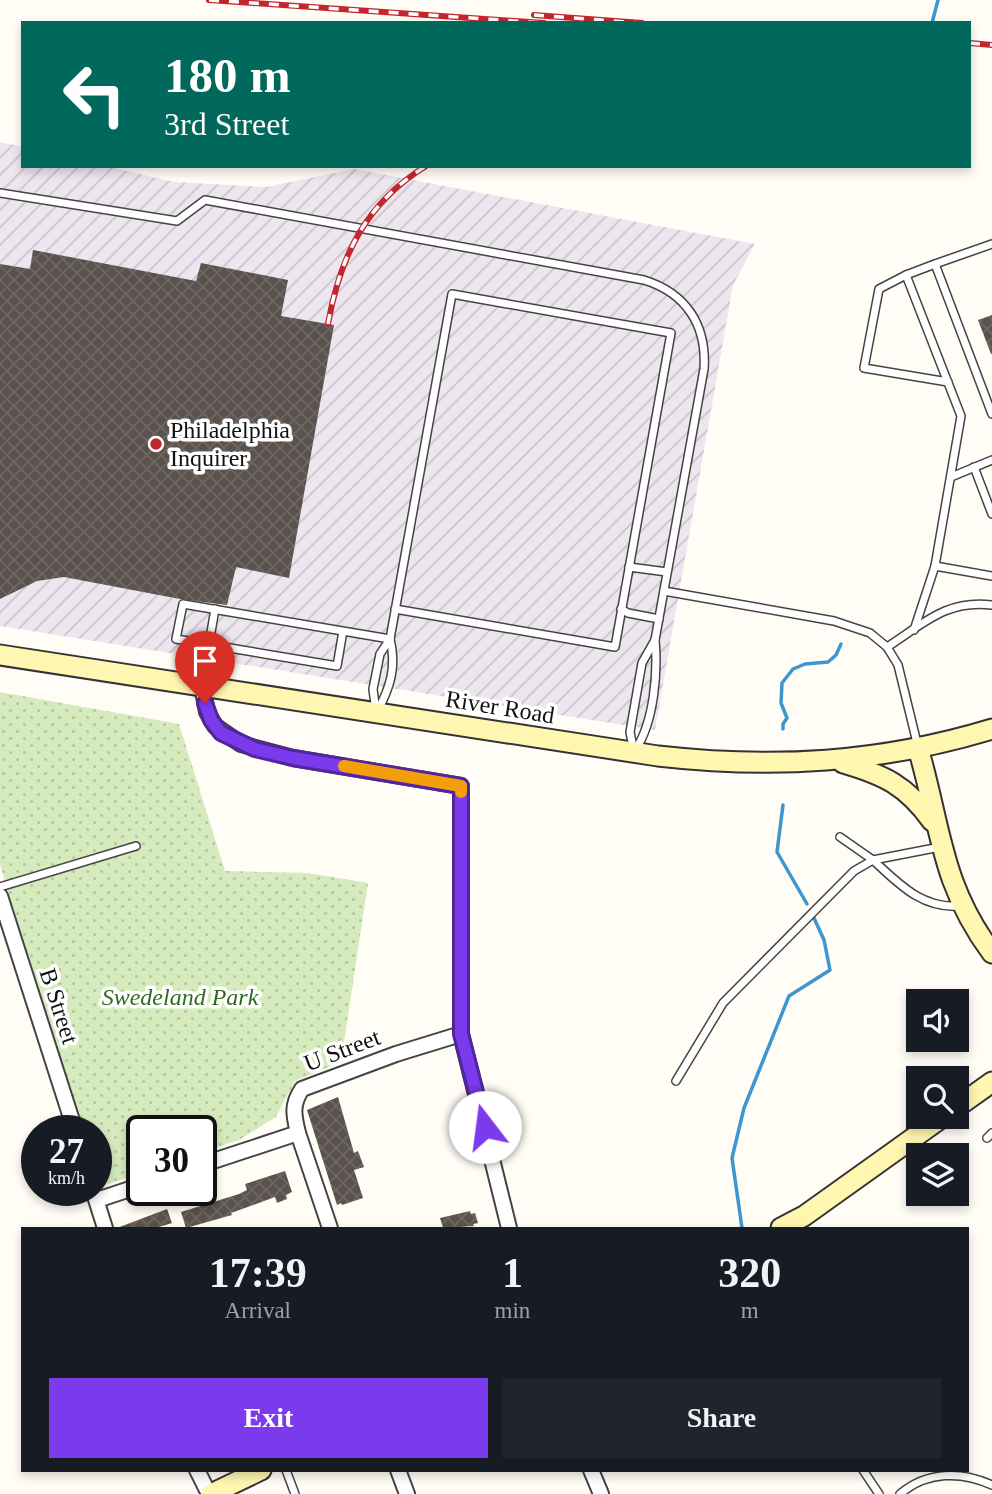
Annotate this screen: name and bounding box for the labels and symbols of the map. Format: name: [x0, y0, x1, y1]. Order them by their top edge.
place label: Philadelphia Inquirer: [170, 417, 290, 471]
marker: Philadelphia Inquirer: [148, 436, 164, 452]
pin: [175, 631, 235, 703]
street label: River Road: [444, 686, 556, 728]
street label: B Street: [35, 965, 84, 1047]
park label: Swedeland Park: [102, 984, 259, 1010]
street label: U Street: [300, 1024, 384, 1076]
position arrow: [448, 1090, 522, 1164]
speed limit sign: 30: [126, 1115, 217, 1206]

